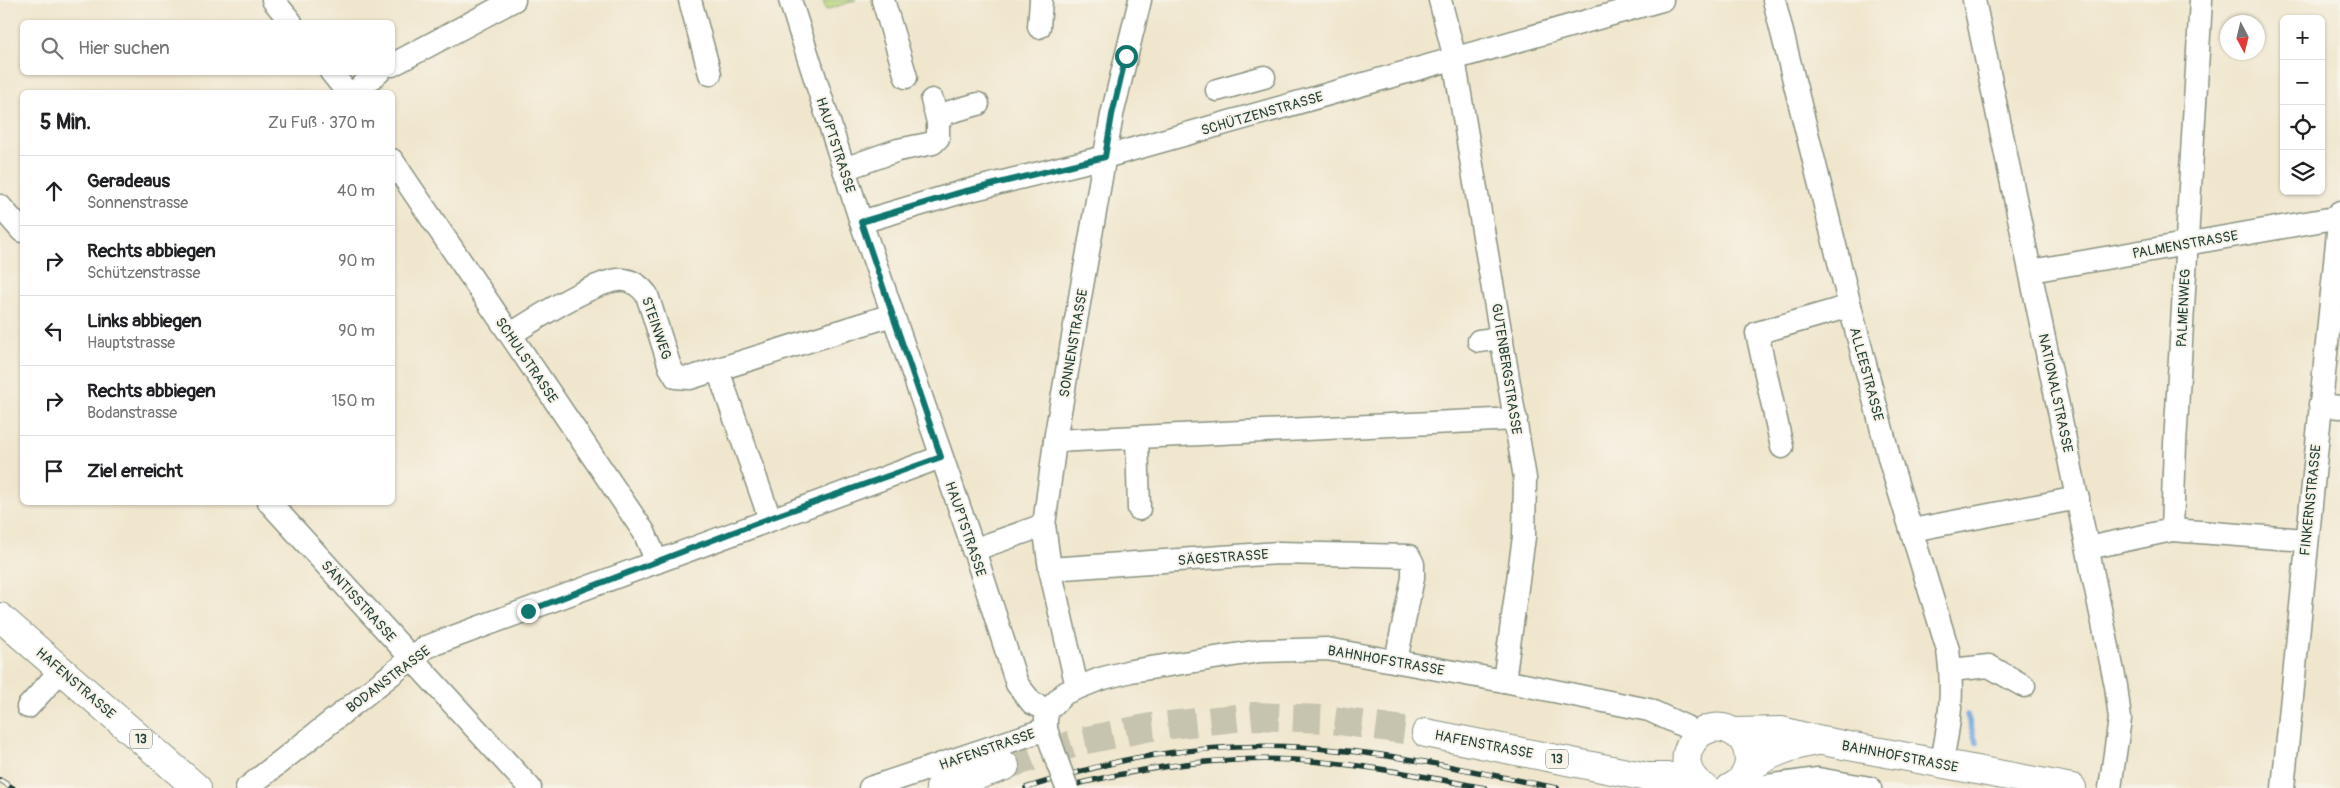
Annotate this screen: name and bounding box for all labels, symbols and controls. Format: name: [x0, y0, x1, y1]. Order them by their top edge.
north arrow: [2220, 15, 2265, 60]
map controls: [2280, 15, 2325, 195]
button: +: [2280, 15, 2325, 60]
search box: [20, 20, 395, 75]
icon: search: [38, 34, 66, 62]
text: Hier suchen: [78, 36, 170, 60]
route start: [1115, 45, 1138, 68]
button: −: [2280, 60, 2325, 105]
street label: SCHÜTZENSTRASSE: [1199, 88, 1325, 139]
street label: HAUPTSTRASSE: [812, 95, 859, 195]
button: locate: [2280, 105, 2325, 150]
text: 5 Min.: [40, 109, 91, 136]
text: Zu Fuß · 370 m: [268, 113, 375, 133]
button: layers: [2280, 150, 2325, 195]
text: Geradeaus: [87, 169, 170, 193]
icon: ahead: [40, 177, 68, 205]
text: 40 m: [337, 181, 375, 201]
text: Sonnenstrasse: [87, 193, 188, 213]
street label: PALMENSTRASSE: [2131, 227, 2239, 262]
text: Rechts abbiegen: [87, 239, 216, 263]
icon: right: [40, 247, 68, 275]
text: 90 m: [338, 251, 375, 271]
text: Schützenstrasse: [87, 263, 200, 283]
street label: PALMENWEG: [2173, 268, 2194, 348]
street label: SONNENSTRASSE: [1056, 288, 1091, 399]
street label: STEINWEG: [638, 295, 675, 362]
street label: GUTENBERGSTRASSE: [1488, 302, 1525, 436]
text: Links abbiegen: [87, 309, 202, 333]
street label: SCHULSTRASSE: [492, 314, 561, 406]
icon: left: [40, 317, 68, 345]
text: 90 m: [338, 321, 375, 341]
street label: ALLEESTRASSE: [1846, 325, 1887, 423]
street label: NATIONALSTRASSE: [2035, 332, 2076, 454]
text: Hauptstrasse: [87, 333, 175, 353]
text: Rechts abbiegen: [87, 379, 216, 403]
icon: right: [40, 387, 68, 415]
text: 150 m: [331, 391, 375, 411]
text: Bodanstrasse: [87, 403, 177, 423]
street label: FINKERNSTRASSE: [2296, 444, 2325, 557]
icon: arrive: [40, 457, 68, 485]
text: Ziel erreicht: [87, 459, 183, 483]
street label: HAUPTSTRASSE: [941, 479, 990, 579]
street label: SÄGESTRASSE: [1177, 546, 1269, 569]
street label: SÄNTISSTRASSE: [318, 557, 400, 646]
route end: [517, 600, 540, 623]
street label: BODANSTRASSE: [343, 642, 434, 717]
street label: BAHNHOFSTRASSE: [1326, 642, 1446, 679]
street label: HAFENSTRASSE: [32, 644, 119, 723]
street label: HAFENSTRASSE: [937, 725, 1037, 774]
street label: HAFENSTRASSE: [1433, 727, 1535, 762]
road number: 13: [130, 730, 152, 749]
street label: BAHNHOFSTRASSE: [1840, 737, 1960, 776]
road number: 13: [1546, 750, 1568, 769]

